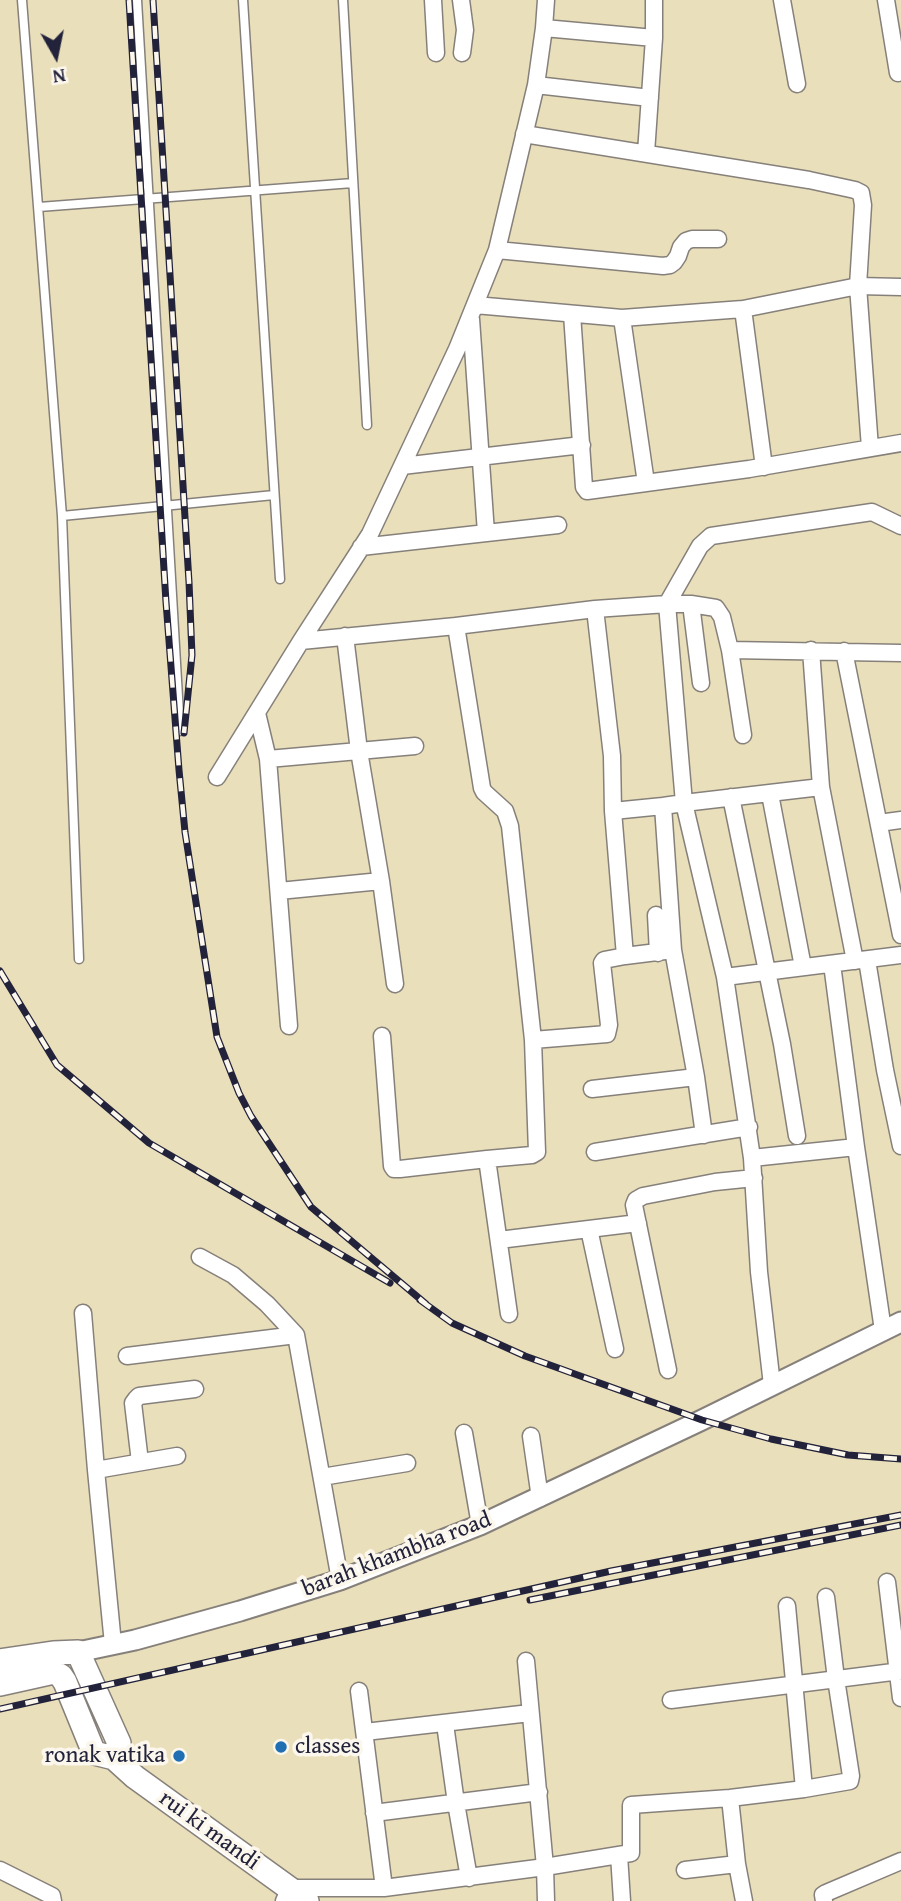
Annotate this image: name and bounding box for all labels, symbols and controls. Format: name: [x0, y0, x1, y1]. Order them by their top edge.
north arrow: [21, 21, 91, 91]
text: N: [51, 62, 68, 92]
street label: barah khambha road: [299, 1506, 495, 1604]
place label: classes: [295, 1733, 360, 1761]
marker: classes: [273, 1739, 289, 1755]
place label: ronak vatika: [45, 1742, 165, 1770]
marker: ronak vatika: [171, 1748, 187, 1764]
street label: rui ki mandi: [153, 1785, 265, 1877]

